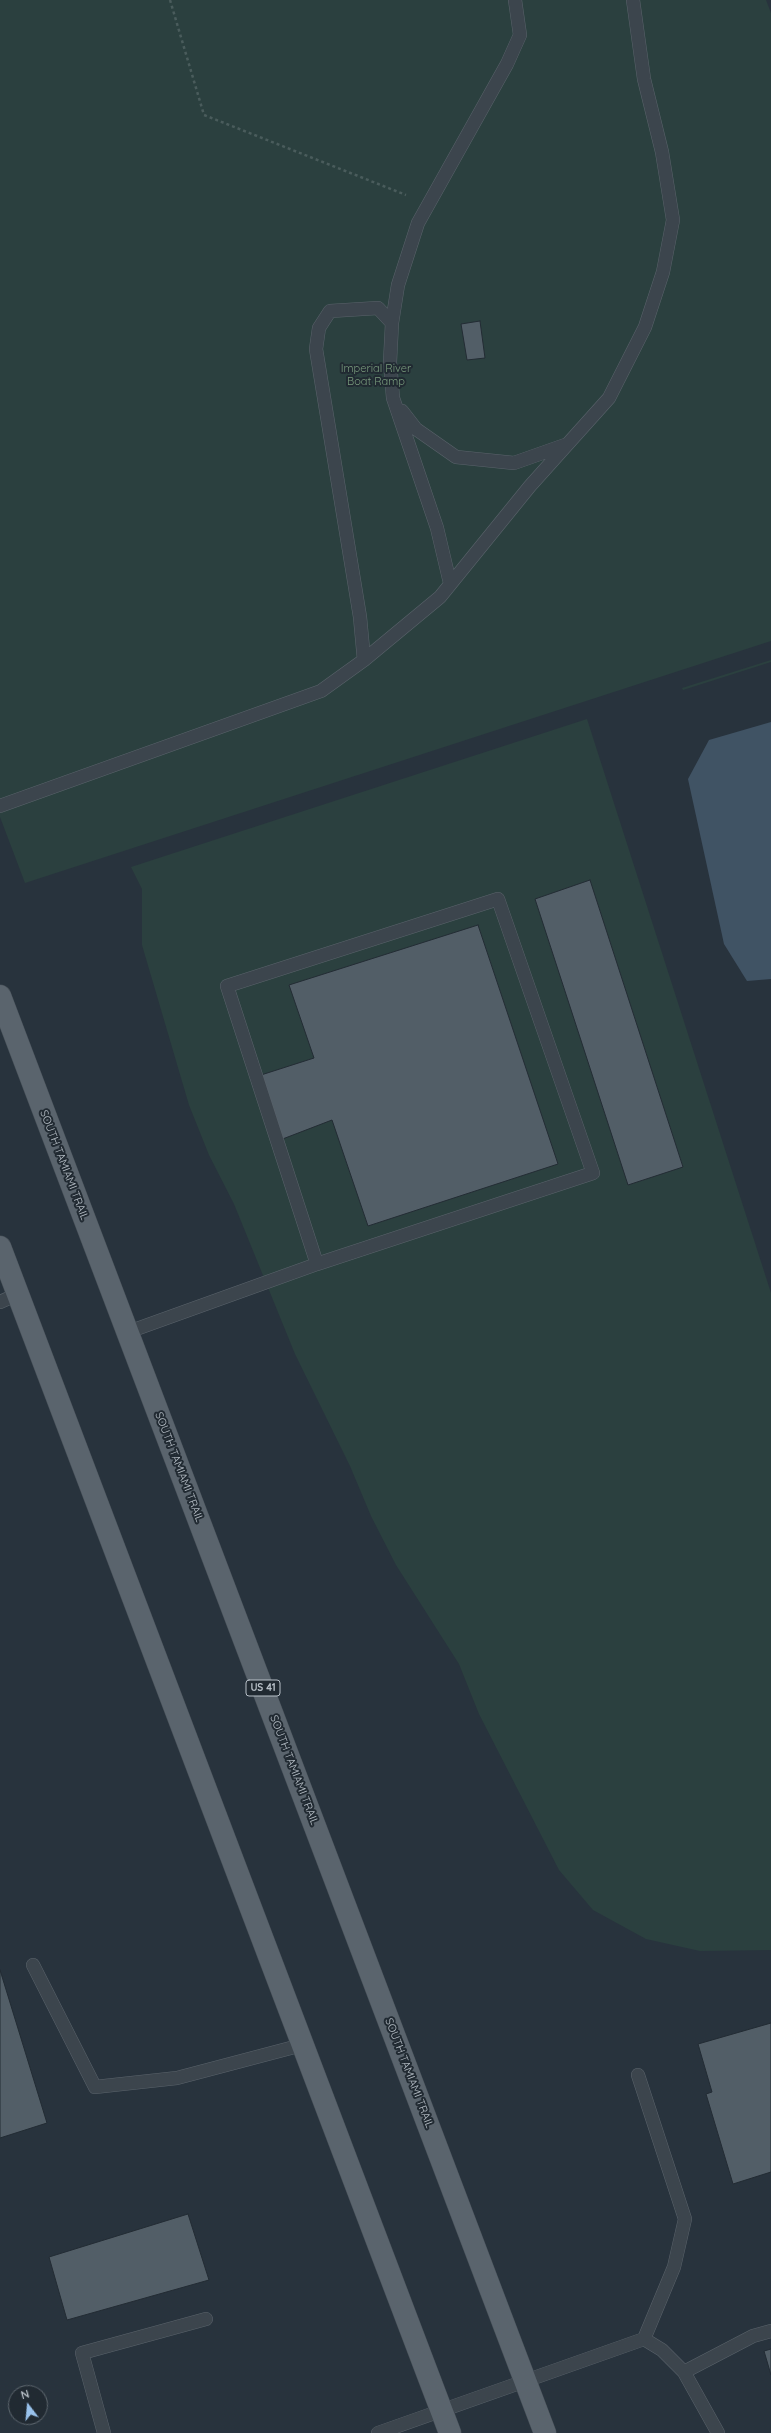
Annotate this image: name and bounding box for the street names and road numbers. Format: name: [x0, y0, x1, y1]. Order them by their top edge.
street label: SOUTH TAMIAMI TRAIL: [37, 1108, 91, 1222]
street label: SOUTH TAMIAMI TRAIL: [152, 1410, 206, 1524]
road number: US 41: [246, 1680, 280, 1696]
street label: SOUTH TAMIAMI TRAIL: [267, 1713, 321, 1827]
street label: SOUTH TAMIAMI TRAIL: [382, 2016, 436, 2130]

